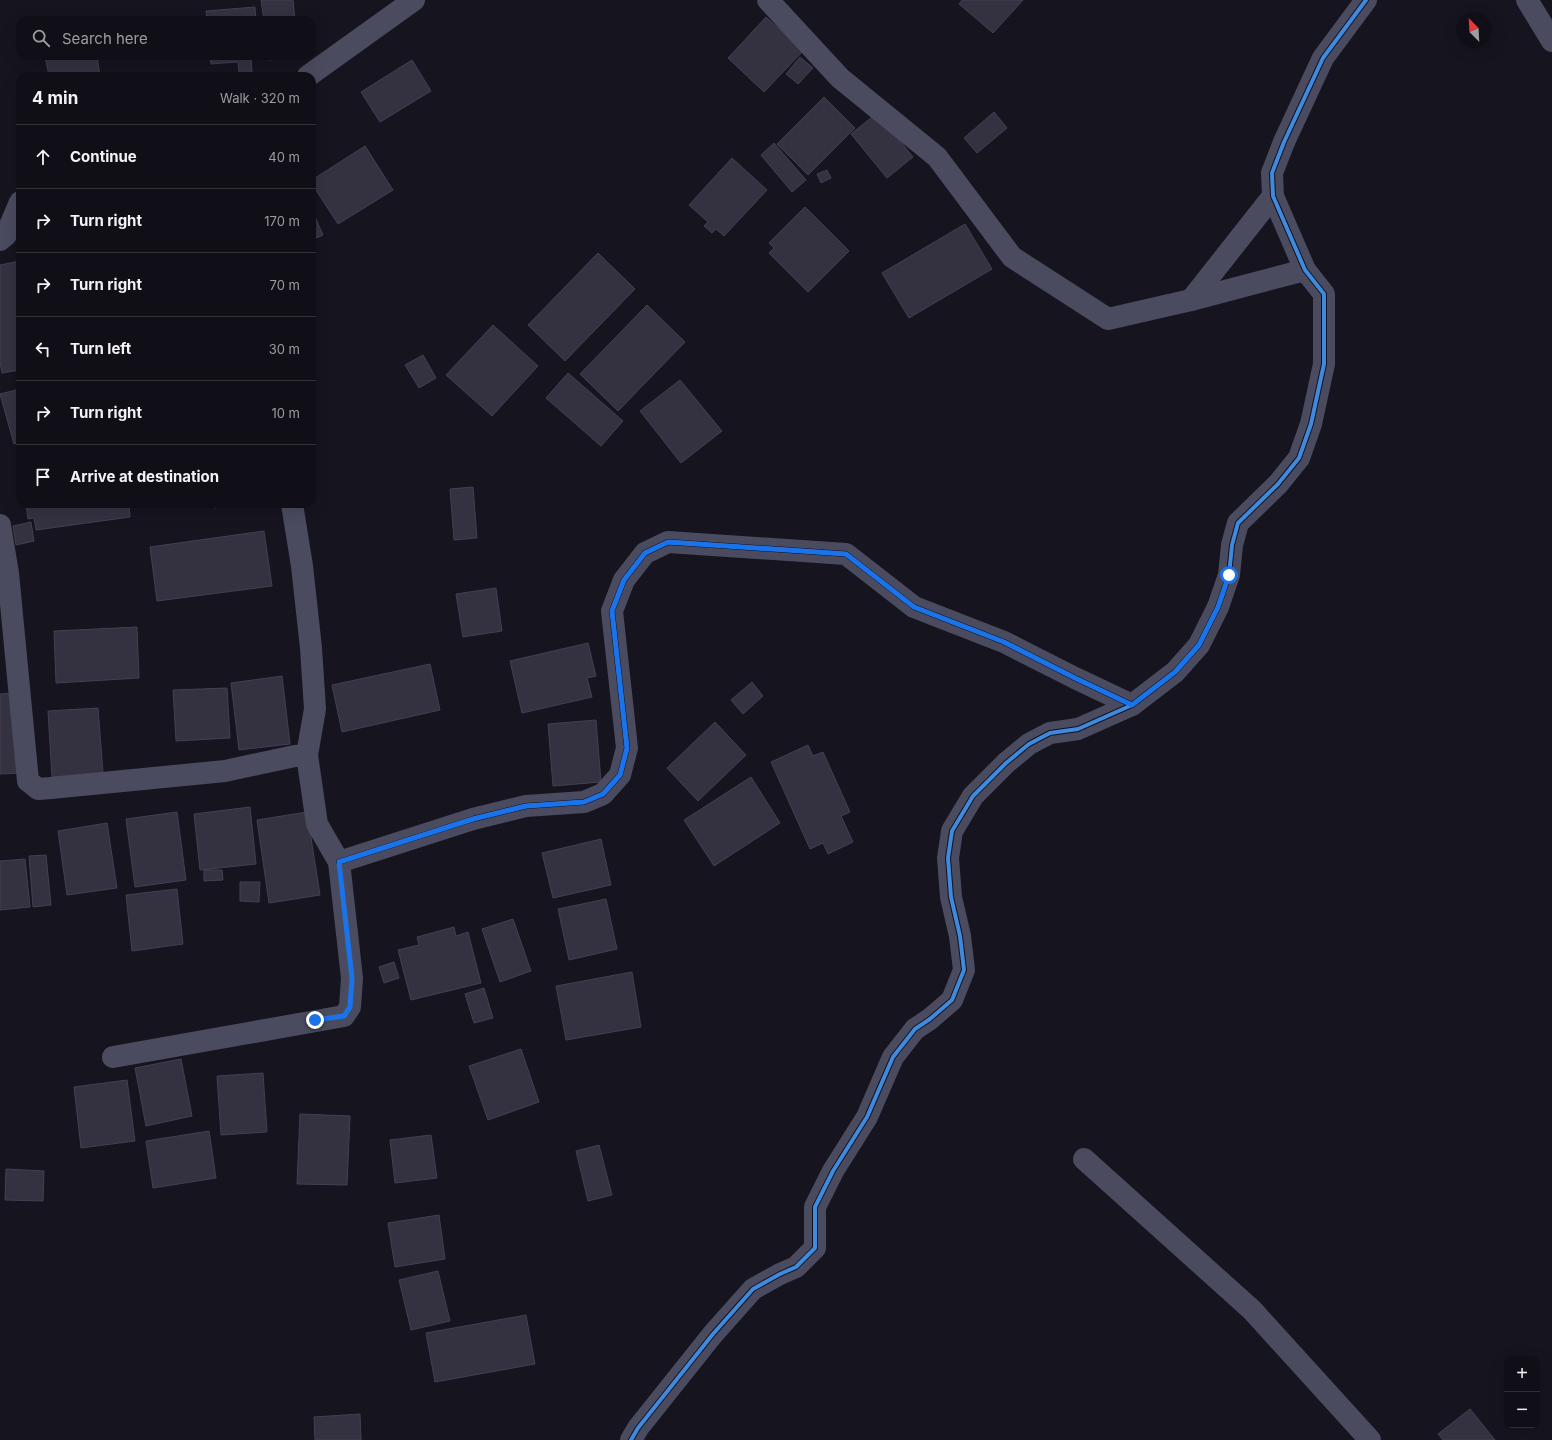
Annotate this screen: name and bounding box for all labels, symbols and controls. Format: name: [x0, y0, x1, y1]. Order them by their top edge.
north arrow: [1456, 12, 1492, 48]
search box: [16, 16, 316, 60]
icon: search: [30, 27, 52, 49]
text: Search here: [62, 29, 148, 48]
text: 4 min: [32, 88, 78, 108]
text: Walk · 320 m: [220, 90, 300, 106]
icon: ahead: [32, 146, 54, 168]
text: Continue: [70, 147, 137, 166]
text: 40 m: [268, 149, 300, 165]
icon: right: [32, 210, 54, 232]
text: Turn right: [70, 211, 142, 230]
text: 170 m: [264, 213, 300, 229]
icon: right: [32, 274, 54, 296]
text: Turn right: [70, 275, 142, 294]
text: 70 m: [270, 277, 300, 293]
icon: left: [32, 338, 54, 360]
text: Turn left: [70, 339, 131, 358]
text: 30 m: [269, 341, 300, 357]
icon: right: [32, 402, 54, 424]
text: Turn right: [70, 403, 142, 422]
text: 10 m: [271, 405, 300, 421]
icon: arrive: [32, 466, 54, 488]
text: Arrive at destination: [70, 467, 219, 486]
route start: [1220, 566, 1238, 584]
route end: [306, 1011, 324, 1029]
map controls: [1504, 1356, 1540, 1428]
button: +: [1504, 1356, 1540, 1392]
button: −: [1504, 1392, 1540, 1428]

